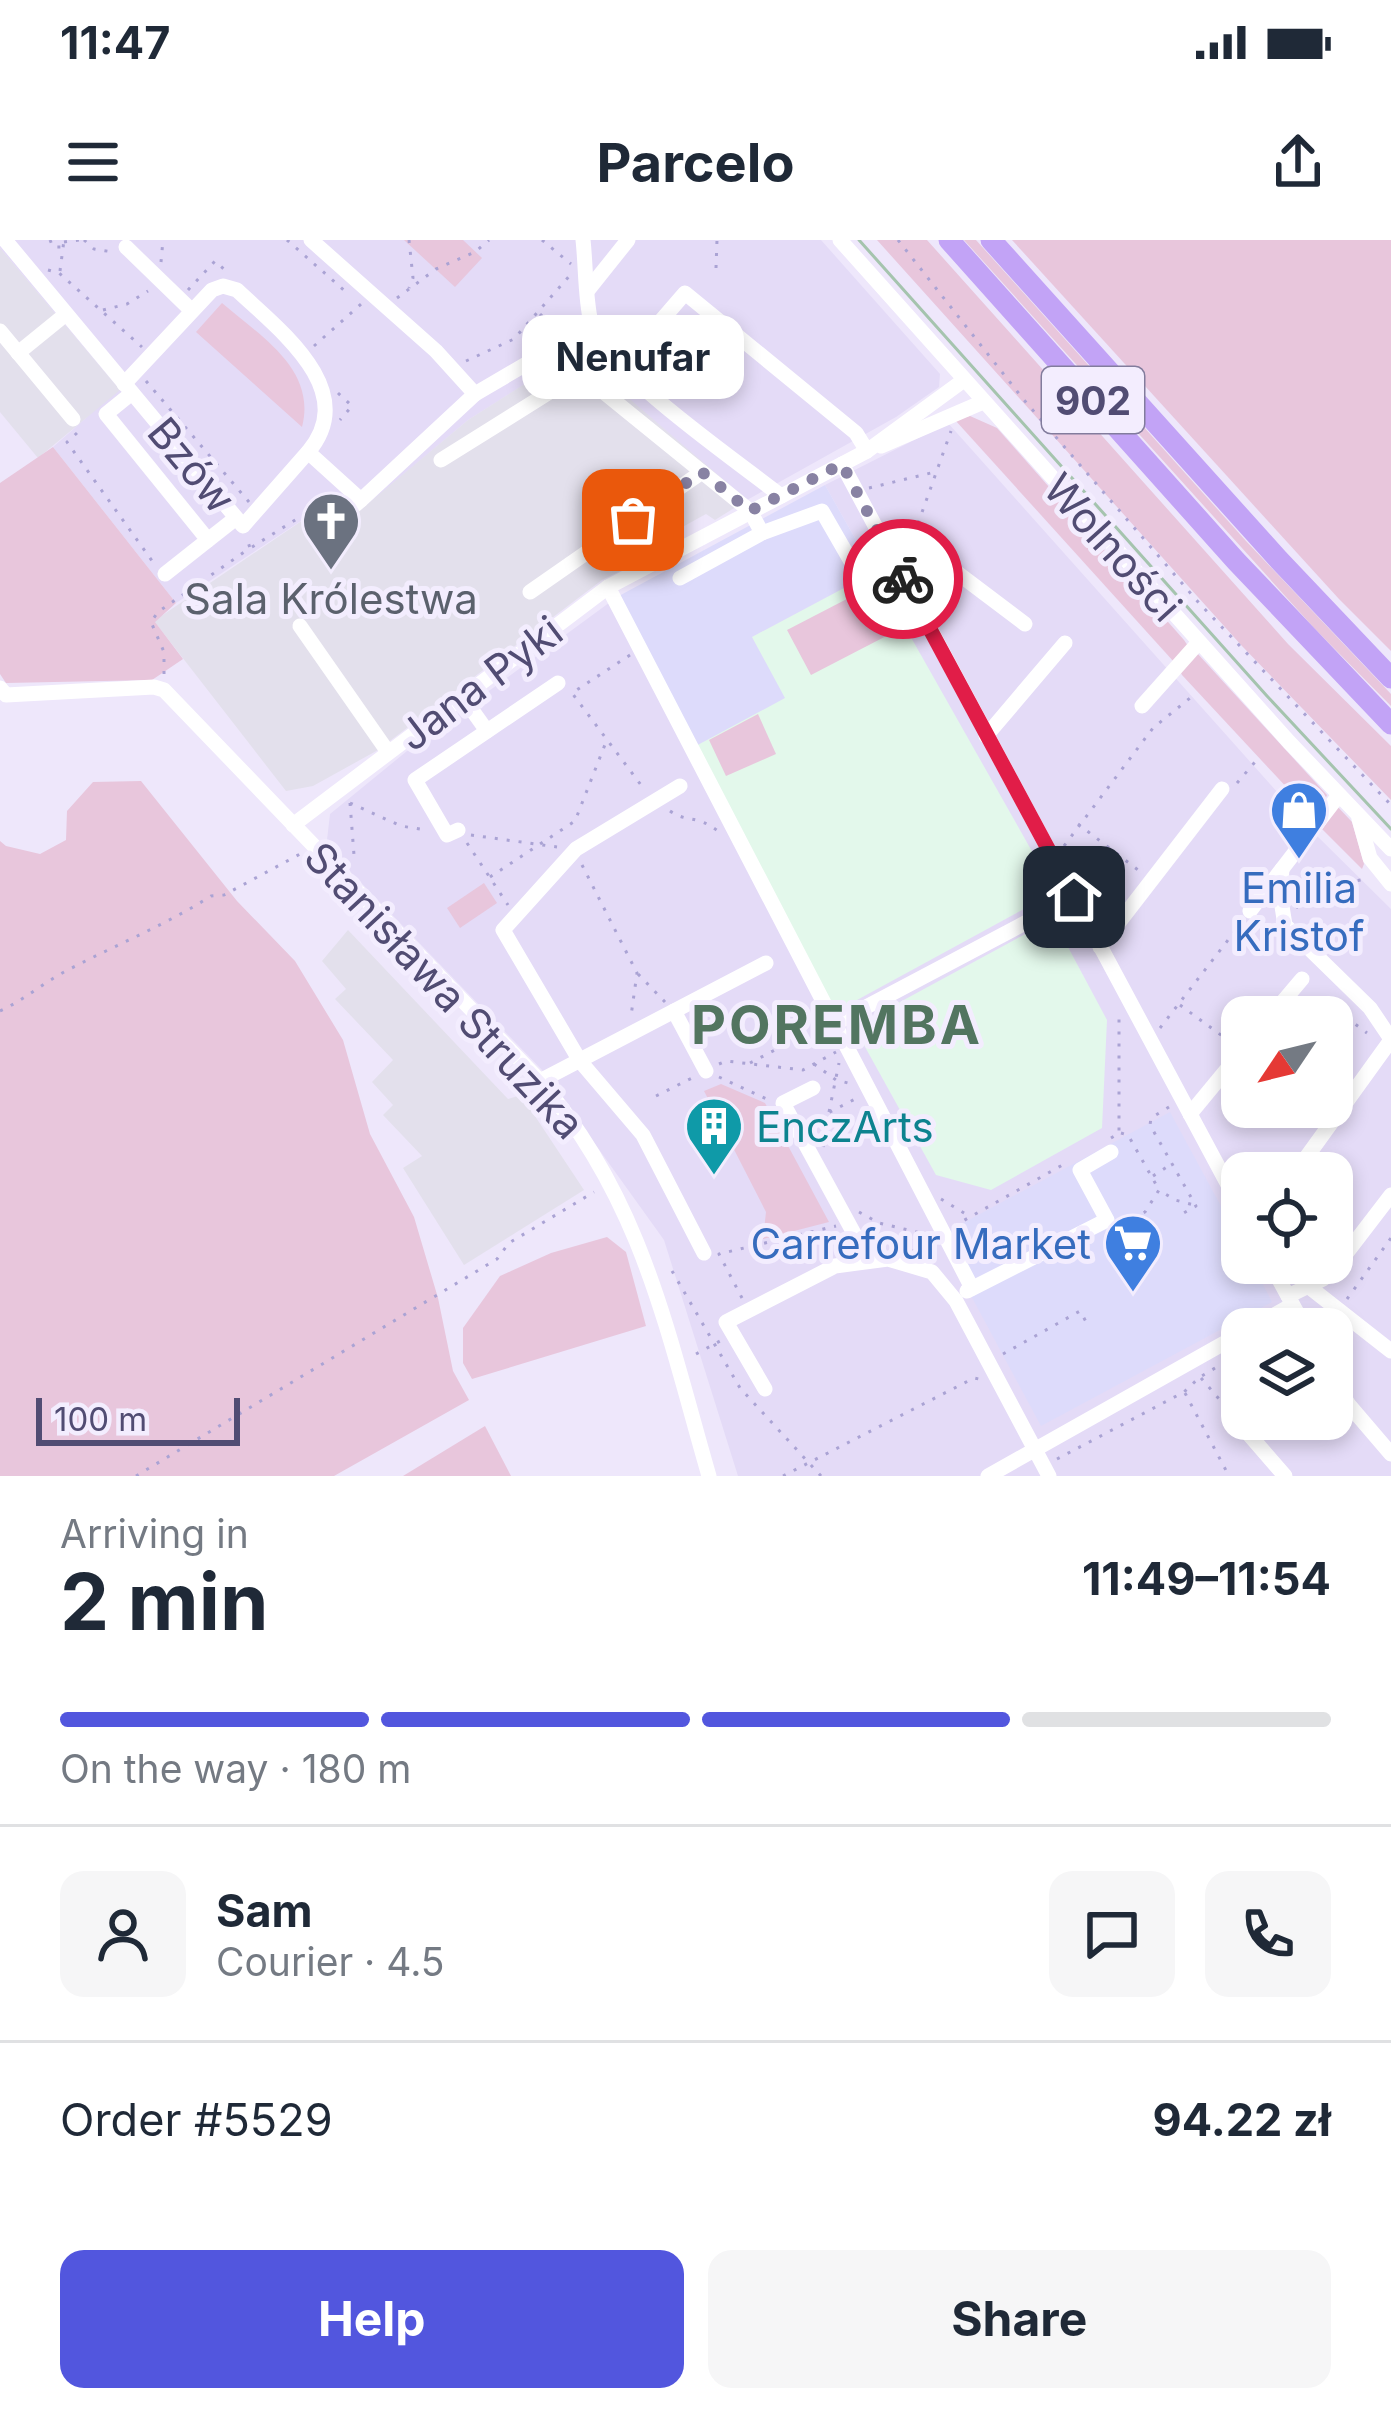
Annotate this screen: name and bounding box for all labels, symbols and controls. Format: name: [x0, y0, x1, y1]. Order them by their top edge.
text: 11:47: [60, 15, 170, 70]
icon: menu: [60, 129, 126, 195]
icon: share: [1265, 129, 1331, 195]
text: Parcelo: [596, 130, 795, 195]
callout: Nenufar: [522, 316, 744, 400]
text: Nenufar: [556, 333, 710, 380]
road number: 902: [1042, 367, 1144, 433]
street label: Bzów: [137, 407, 247, 523]
street label: Wolności: [1034, 463, 1192, 631]
pin: [582, 469, 684, 571]
icon: bag: [600, 487, 666, 553]
church icon: Sala Królestwa: [300, 490, 362, 572]
courier: [843, 519, 963, 639]
icon: bike: [870, 546, 936, 612]
place label: Sala Królestwa: [184, 573, 478, 624]
street label: Jana Pyki: [388, 605, 572, 761]
shop icon: Emilia Kristof: [1268, 779, 1330, 861]
street label: Stanisława Struzika: [295, 831, 595, 1149]
pin: [1023, 846, 1125, 948]
place label: Emilia Kristof: [1233, 862, 1365, 961]
icon: home: [1041, 864, 1107, 930]
district label: POREMBA: [691, 992, 983, 1057]
north arrow: [1221, 996, 1353, 1128]
map controls: [1221, 996, 1353, 1440]
building icon: EnczArts: [683, 1095, 745, 1177]
place label: EnczArts: [756, 1101, 934, 1152]
button: locate: [1221, 1152, 1353, 1284]
supermarket icon: Carrefour Market: [1102, 1212, 1164, 1294]
place label: Carrefour Market: [750, 1218, 1091, 1269]
button: layers: [1221, 1308, 1353, 1440]
scale bar: [36, 1392, 240, 1445]
text: 100 m: [54, 1399, 147, 1439]
text: Arriving in: [60, 1510, 249, 1557]
text: 11:49–11:54: [1082, 1551, 1331, 1606]
text: 2 min: [60, 1554, 268, 1649]
text: On the way · 180 m: [60, 1745, 411, 1792]
button: person: [60, 1871, 186, 1997]
button: chat: [1049, 1871, 1175, 1997]
button: phone: [1205, 1871, 1331, 1997]
text: Sam: [216, 1883, 313, 1938]
text: Courier · 4.5: [216, 1938, 445, 1985]
text: Order #5529: [60, 2092, 333, 2147]
text: 94.22 zł: [1153, 2092, 1331, 2147]
button: Help: [60, 2250, 684, 2388]
button: Share: [708, 2250, 1331, 2388]

